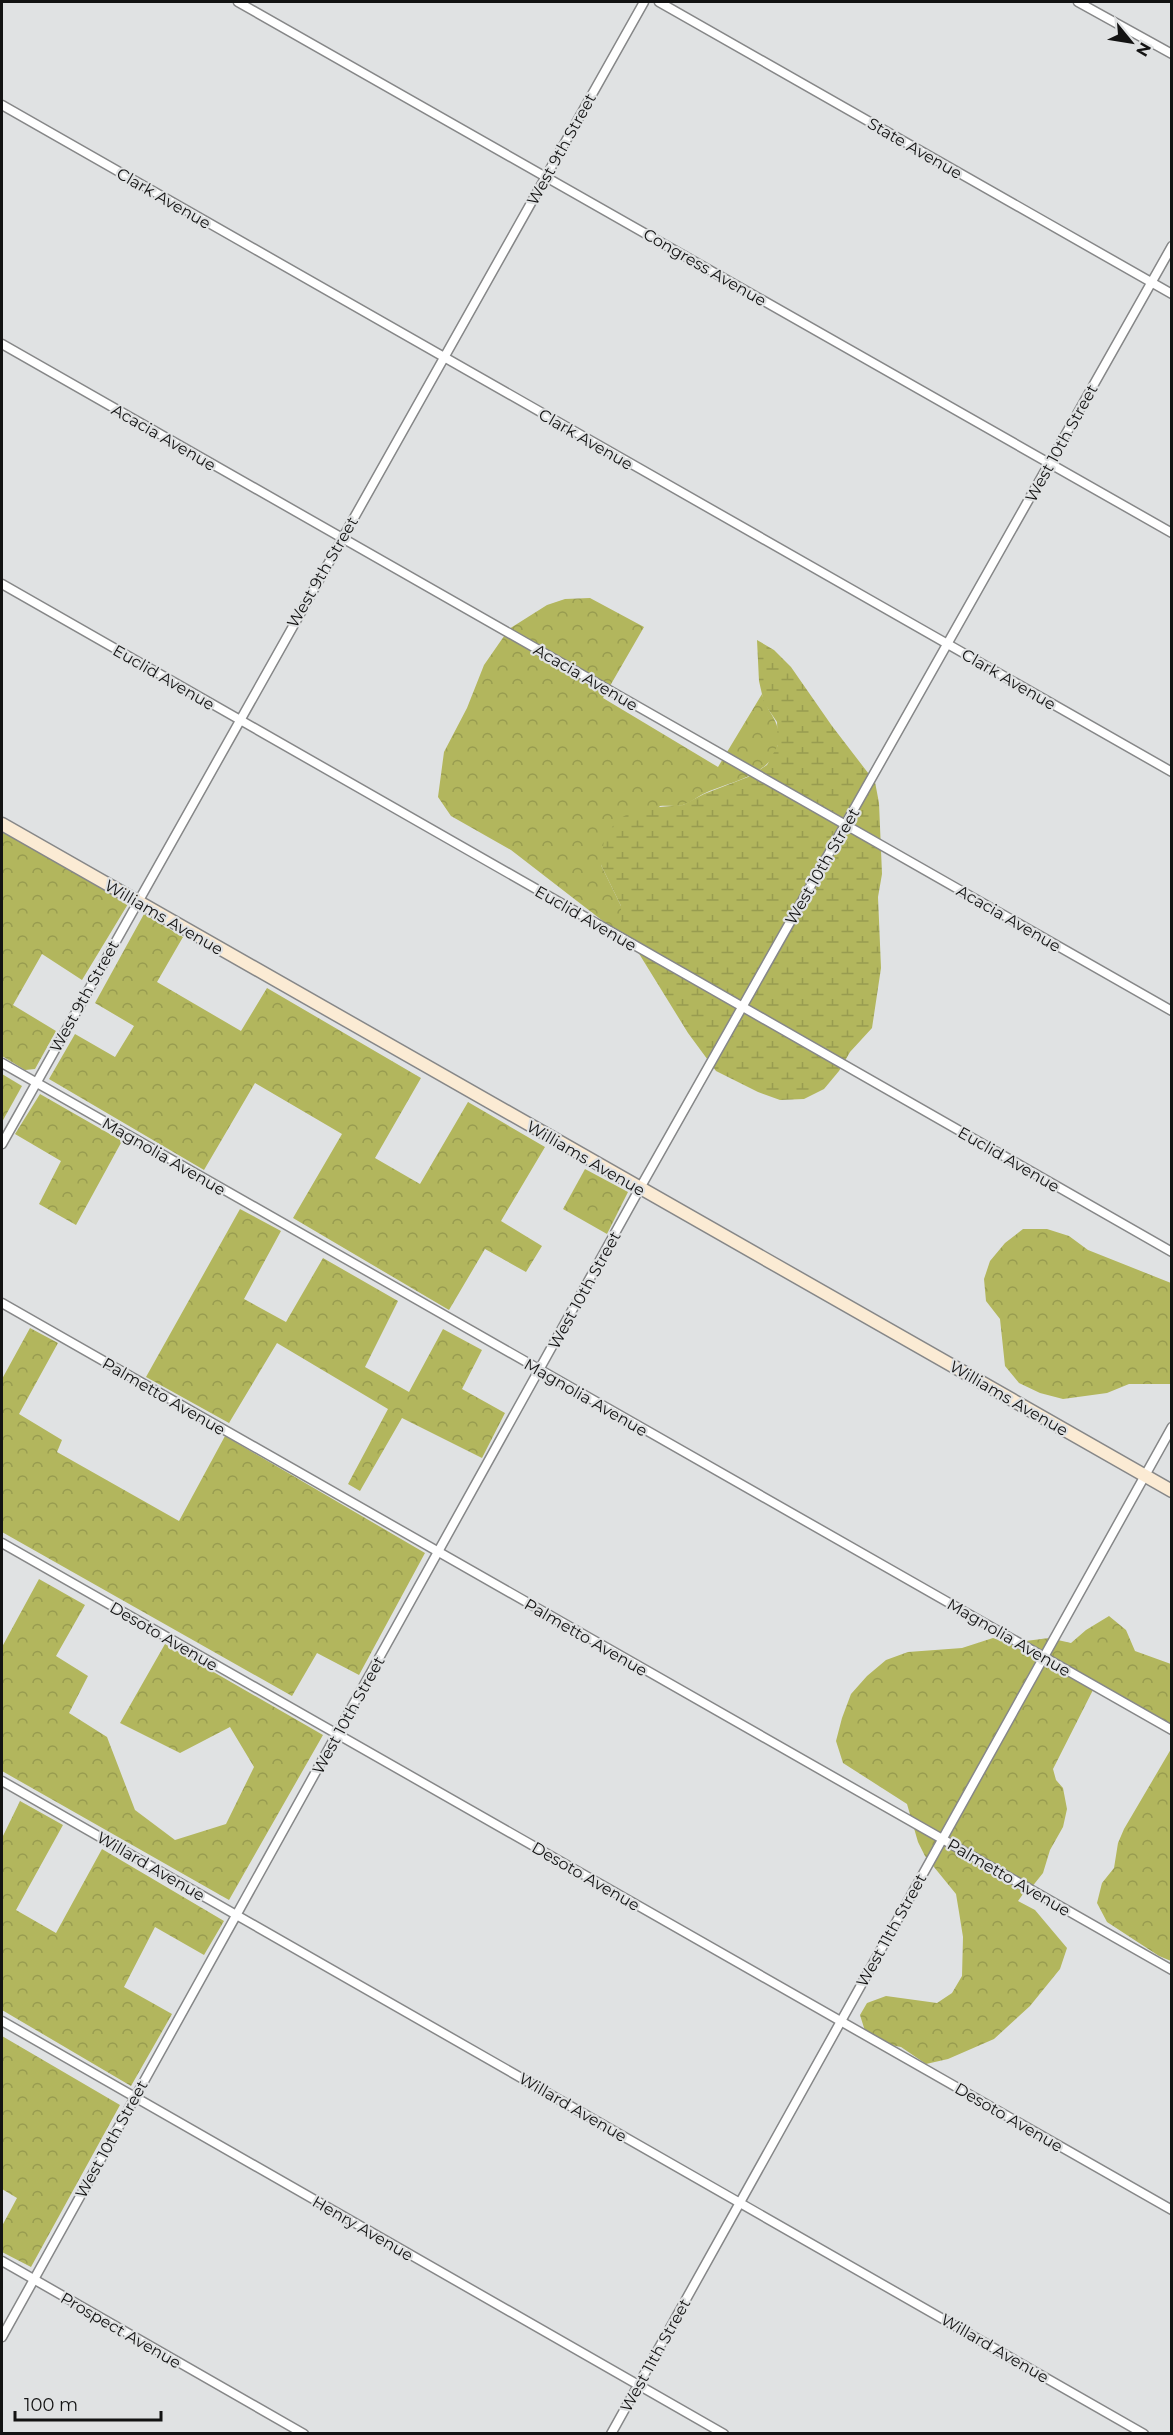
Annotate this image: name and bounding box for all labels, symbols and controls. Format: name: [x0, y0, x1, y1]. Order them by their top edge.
north arrow: [1101, 12, 1161, 72]
text: N: [1132, 39, 1155, 60]
street label: West 9th Street: [523, 90, 600, 208]
street label: State Avenue: [864, 114, 965, 183]
street label: Clark Avenue: [113, 164, 214, 233]
street label: Congress Avenue: [640, 224, 770, 310]
street label: West 10th Street: [1021, 381, 1102, 505]
street label: Acacia Avenue: [108, 400, 219, 475]
street label: Clark Avenue: [535, 405, 636, 474]
street label: West 9th Street: [283, 513, 362, 631]
street label: Acacia Avenue: [530, 640, 641, 715]
street label: Euclid Avenue: [110, 641, 218, 714]
street label: Clark Avenue: [958, 645, 1059, 714]
street label: West 10th Street: [781, 804, 864, 928]
street label: Williams Avenue: [101, 876, 226, 959]
street label: Acacia Avenue: [953, 881, 1064, 956]
street label: Euclid Avenue: [532, 882, 640, 955]
street label: West 9th Street: [46, 937, 123, 1055]
street label: Magnolia Avenue: [99, 1113, 229, 1199]
street label: Williams Avenue: [523, 1117, 648, 1200]
street label: Euclid Avenue: [955, 1123, 1063, 1196]
street label: West 10th Street: [544, 1228, 625, 1352]
street label: Palmetto Avenue: [99, 1354, 229, 1439]
street label: Magnolia Avenue: [521, 1354, 651, 1440]
street label: Williams Avenue: [946, 1357, 1071, 1440]
street label: Magnolia Avenue: [944, 1594, 1074, 1680]
street label: Palmetto Avenue: [521, 1595, 651, 1680]
street label: Desoto Avenue: [106, 1598, 221, 1675]
street label: West 10th Street: [308, 1653, 389, 1777]
street label: Willard Avenue: [93, 1828, 208, 1905]
street label: Palmetto Avenue: [944, 1835, 1074, 1920]
street label: Desoto Avenue: [528, 1838, 643, 1915]
street label: West 11th Street: [852, 1870, 931, 1990]
street label: Willard Avenue: [515, 2069, 630, 2146]
street label: West 10th Street: [71, 2077, 152, 2201]
street label: Desoto Avenue: [951, 2079, 1066, 2156]
street label: Henry Avenue: [309, 2192, 416, 2265]
street label: Prospect Avenue: [57, 2288, 184, 2373]
street label: West 11th Street: [616, 2295, 695, 2415]
street label: Willard Avenue: [937, 2310, 1052, 2387]
scale bar: [15, 2384, 160, 2422]
text: 100 m: [24, 2394, 78, 2416]

